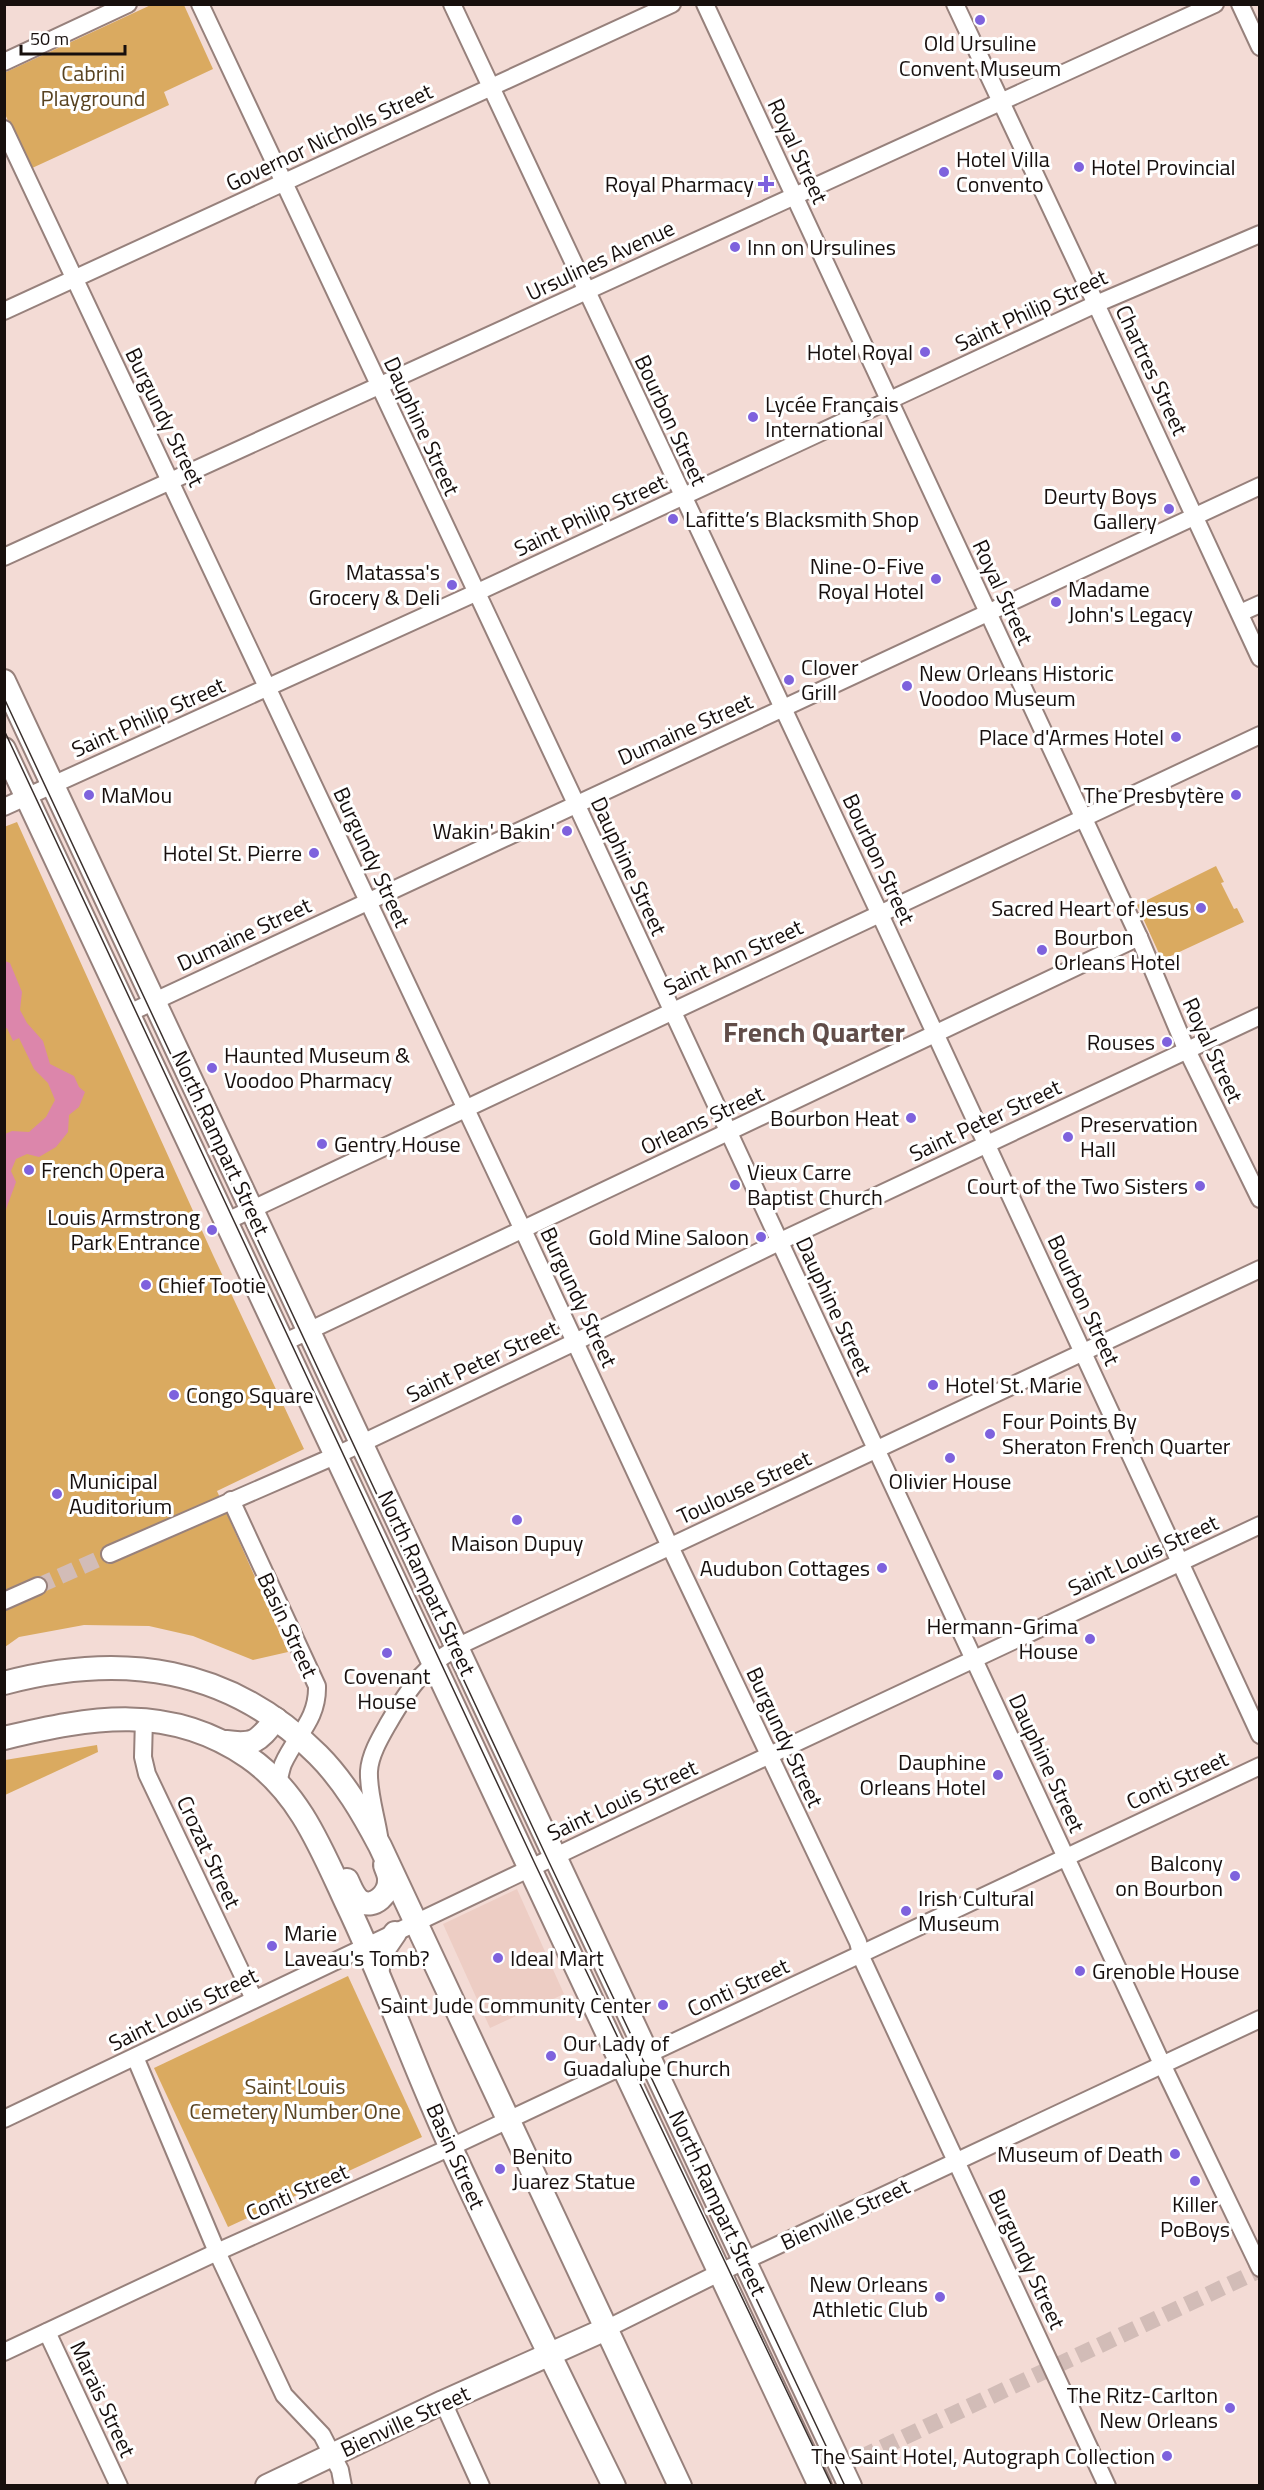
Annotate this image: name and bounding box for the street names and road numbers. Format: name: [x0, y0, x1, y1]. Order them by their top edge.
street label: Governor Nicholls Street: [220, 74, 438, 200]
street label: Royal Street: [759, 93, 837, 210]
street label: Ursulines Avenue: [520, 211, 680, 309]
street label: Saint Philip Street: [949, 260, 1113, 360]
street label: Chartres Street: [1107, 299, 1197, 441]
street label: Burgundy Street: [117, 342, 214, 493]
street label: Bourbon Street: [626, 349, 716, 491]
street label: Dauphine Street: [375, 351, 469, 501]
street label: Saint Philip Street: [508, 465, 672, 565]
street label: Royal Street: [964, 534, 1042, 651]
street label: Saint Philip Street: [66, 668, 230, 766]
street label: Dumaine Street: [612, 684, 758, 774]
street label: Burgundy Street: [325, 781, 419, 933]
street label: Bourbon Street: [834, 788, 924, 930]
street label: Dauphine Street: [582, 791, 676, 941]
street label: Dumaine Street: [171, 888, 317, 980]
street label: Saint Ann Street: [658, 910, 809, 1004]
street label: Royal Street: [1174, 992, 1252, 1109]
street label: North Rampart Street: [163, 1045, 279, 1241]
street label: Saint Peter Street: [903, 1070, 1067, 1170]
street label: Orleans Street: [635, 1076, 770, 1164]
street label: Burgundy Street: [532, 1221, 626, 1373]
street label: Bourbon Street: [1039, 1229, 1129, 1371]
street label: Dauphine Street: [787, 1231, 881, 1381]
street label: Saint Peter Street: [400, 1311, 564, 1411]
street label: Toulouse Street: [671, 1441, 817, 1533]
street label: North Rampart Street: [369, 1485, 485, 1681]
street label: Saint Louis Street: [1062, 1505, 1224, 1605]
street label: Basin Street: [249, 1567, 327, 1684]
street label: Burgundy Street: [738, 1661, 832, 1813]
street label: Dauphine Street: [1000, 1688, 1094, 1838]
street label: Conti Street: [1120, 1741, 1234, 1818]
street label: Saint Louis Street: [541, 1750, 703, 1850]
street label: Crozat Street: [168, 1790, 250, 1914]
street label: Conti Street: [681, 1948, 795, 2025]
street label: Saint Louis Street: [103, 1958, 264, 2060]
street label: Basin Street: [417, 2097, 495, 2215]
street label: North Rampart Street: [660, 2105, 776, 2301]
street label: Conti Street: [240, 2154, 354, 2230]
street label: Bienville Street: [775, 2169, 916, 2259]
street label: Burgundy Street: [980, 2183, 1074, 2335]
street label: Marais Street: [61, 2335, 145, 2463]
street label: Bienville Street: [335, 2376, 476, 2466]

